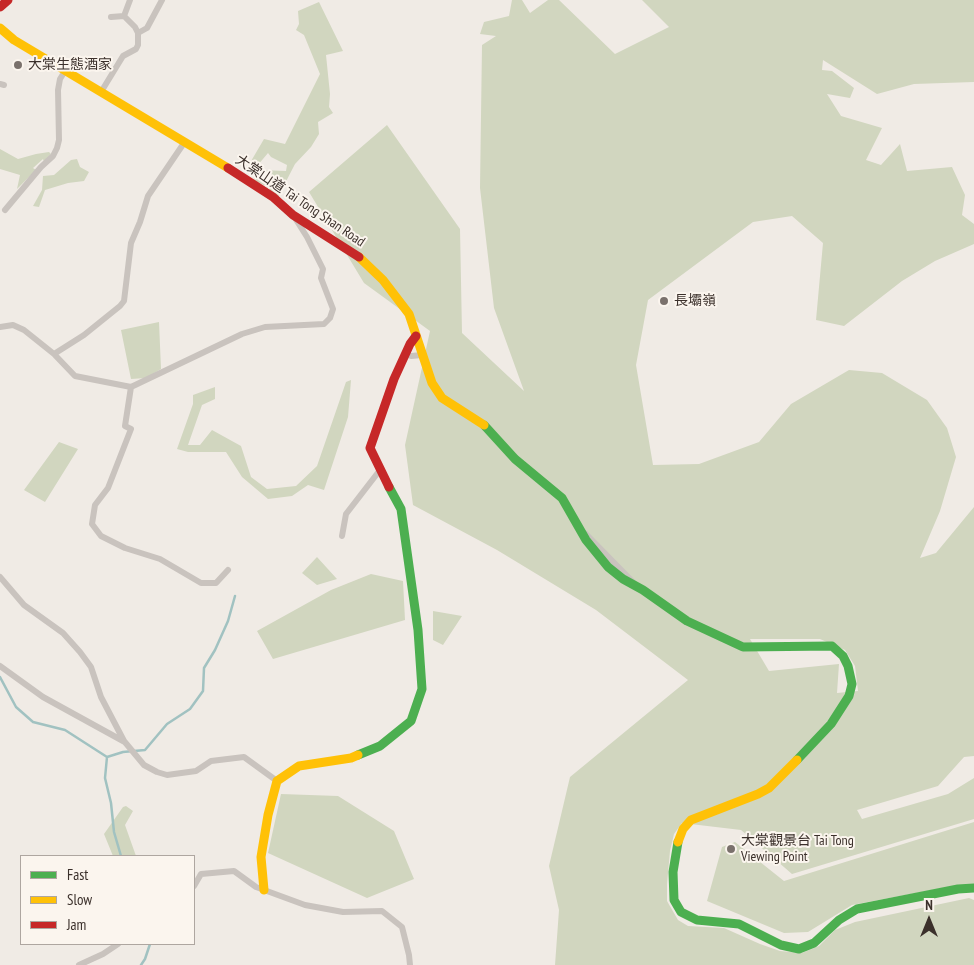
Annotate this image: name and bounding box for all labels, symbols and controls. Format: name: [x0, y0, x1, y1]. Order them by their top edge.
place label: 大棠生態酒家: [28, 57, 112, 73]
marker: 大棠生態酒家: [12, 59, 24, 71]
street label: 大棠山道 Tai Tong Shan Road: [232, 151, 368, 251]
place label: 長壩嶺: [674, 293, 716, 309]
marker: 長壩嶺: [658, 295, 670, 307]
place label: 大棠觀景台 Tai Tong Viewing Point: [741, 833, 854, 866]
marker: 大棠觀景台 Tai Tong Viewing Point: [725, 843, 737, 855]
legend: [20, 855, 195, 945]
text: Fast: [67, 865, 88, 884]
text: Slow: [67, 890, 92, 909]
north arrow: [904, 895, 954, 945]
text: N: [925, 896, 933, 914]
text: Jam: [67, 915, 86, 934]

